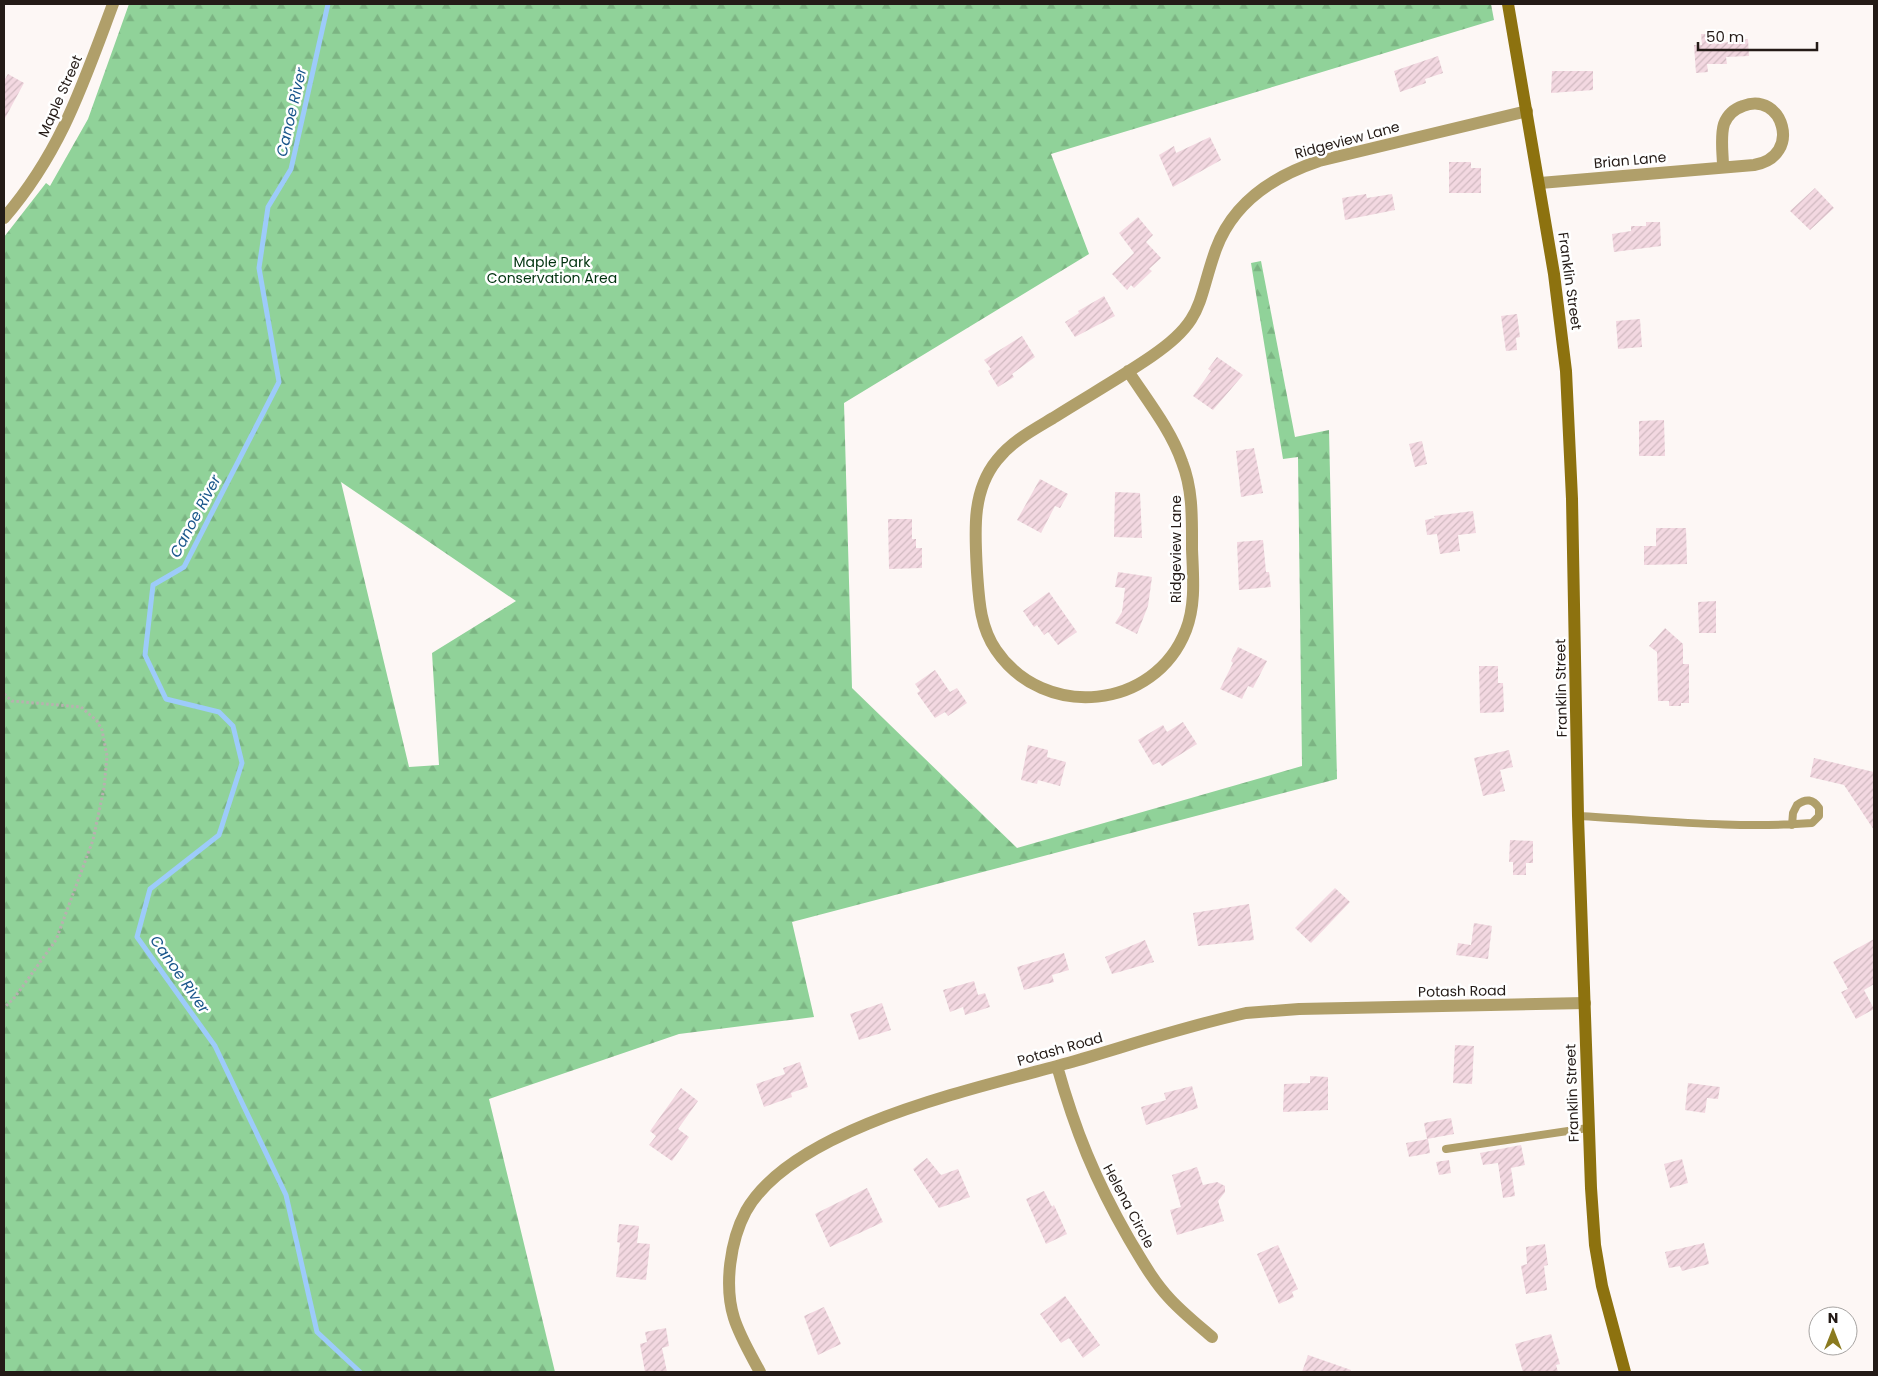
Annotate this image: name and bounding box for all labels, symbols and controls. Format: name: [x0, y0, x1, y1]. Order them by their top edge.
scale bar: [1698, 20, 1817, 52]
text: 50 m: [1706, 26, 1744, 47]
street label: Maple Street: [33, 52, 87, 140]
water label: Canoe River: [271, 65, 312, 159]
street label: Ridgeview Lane: [1292, 116, 1402, 164]
street label: Brian Lane: [1593, 147, 1667, 173]
street label: Franklin Street: [1553, 231, 1587, 331]
park label: Maple Park Conservation Area: [487, 252, 617, 288]
water label: Canoe River: [164, 471, 226, 561]
street label: Ridgeview Lane: [1166, 495, 1186, 603]
street label: Franklin Street: [1550, 639, 1572, 737]
water label: Canoe River: [145, 931, 215, 1018]
street label: Potash Road: [1418, 980, 1506, 1002]
street label: Potash Road: [1015, 1027, 1105, 1071]
street label: Franklin Street: [1560, 1043, 1584, 1143]
street label: Helena Circle: [1098, 1160, 1160, 1252]
north arrow: [1808, 1306, 1858, 1356]
text: N: [1828, 1308, 1838, 1328]

